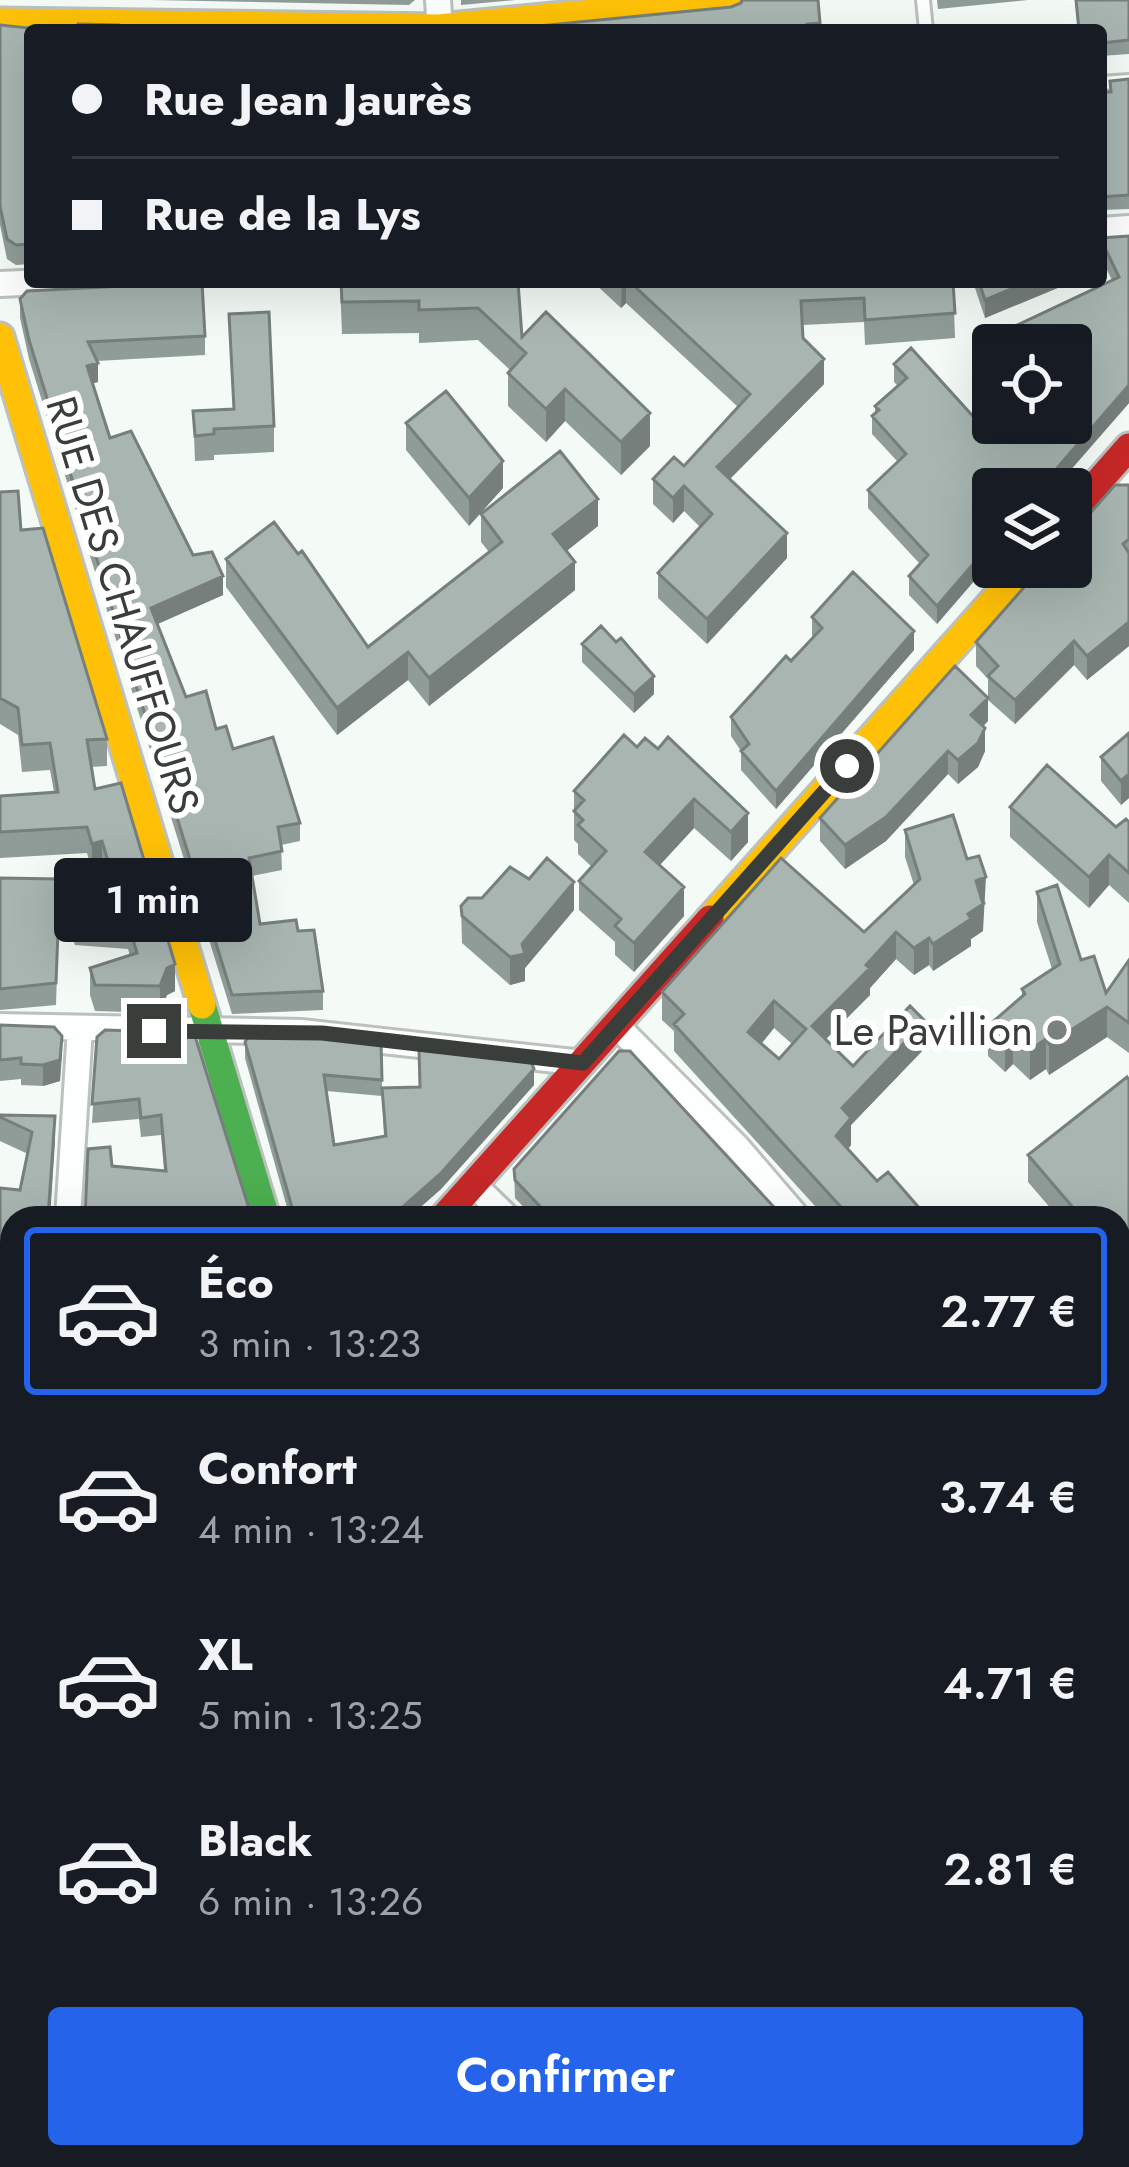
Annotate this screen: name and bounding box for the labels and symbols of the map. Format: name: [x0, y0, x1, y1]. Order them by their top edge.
street label: RUE DES CHAUFFOURS: [30, 389, 216, 821]
route start: [820, 739, 874, 793]
callout: 1 min: [55, 857, 253, 941]
place label: Le Pavillion: [833, 1000, 1033, 1061]
route end: [127, 1004, 181, 1058]
marker: Le Pavillion: [1044, 1017, 1070, 1043]

